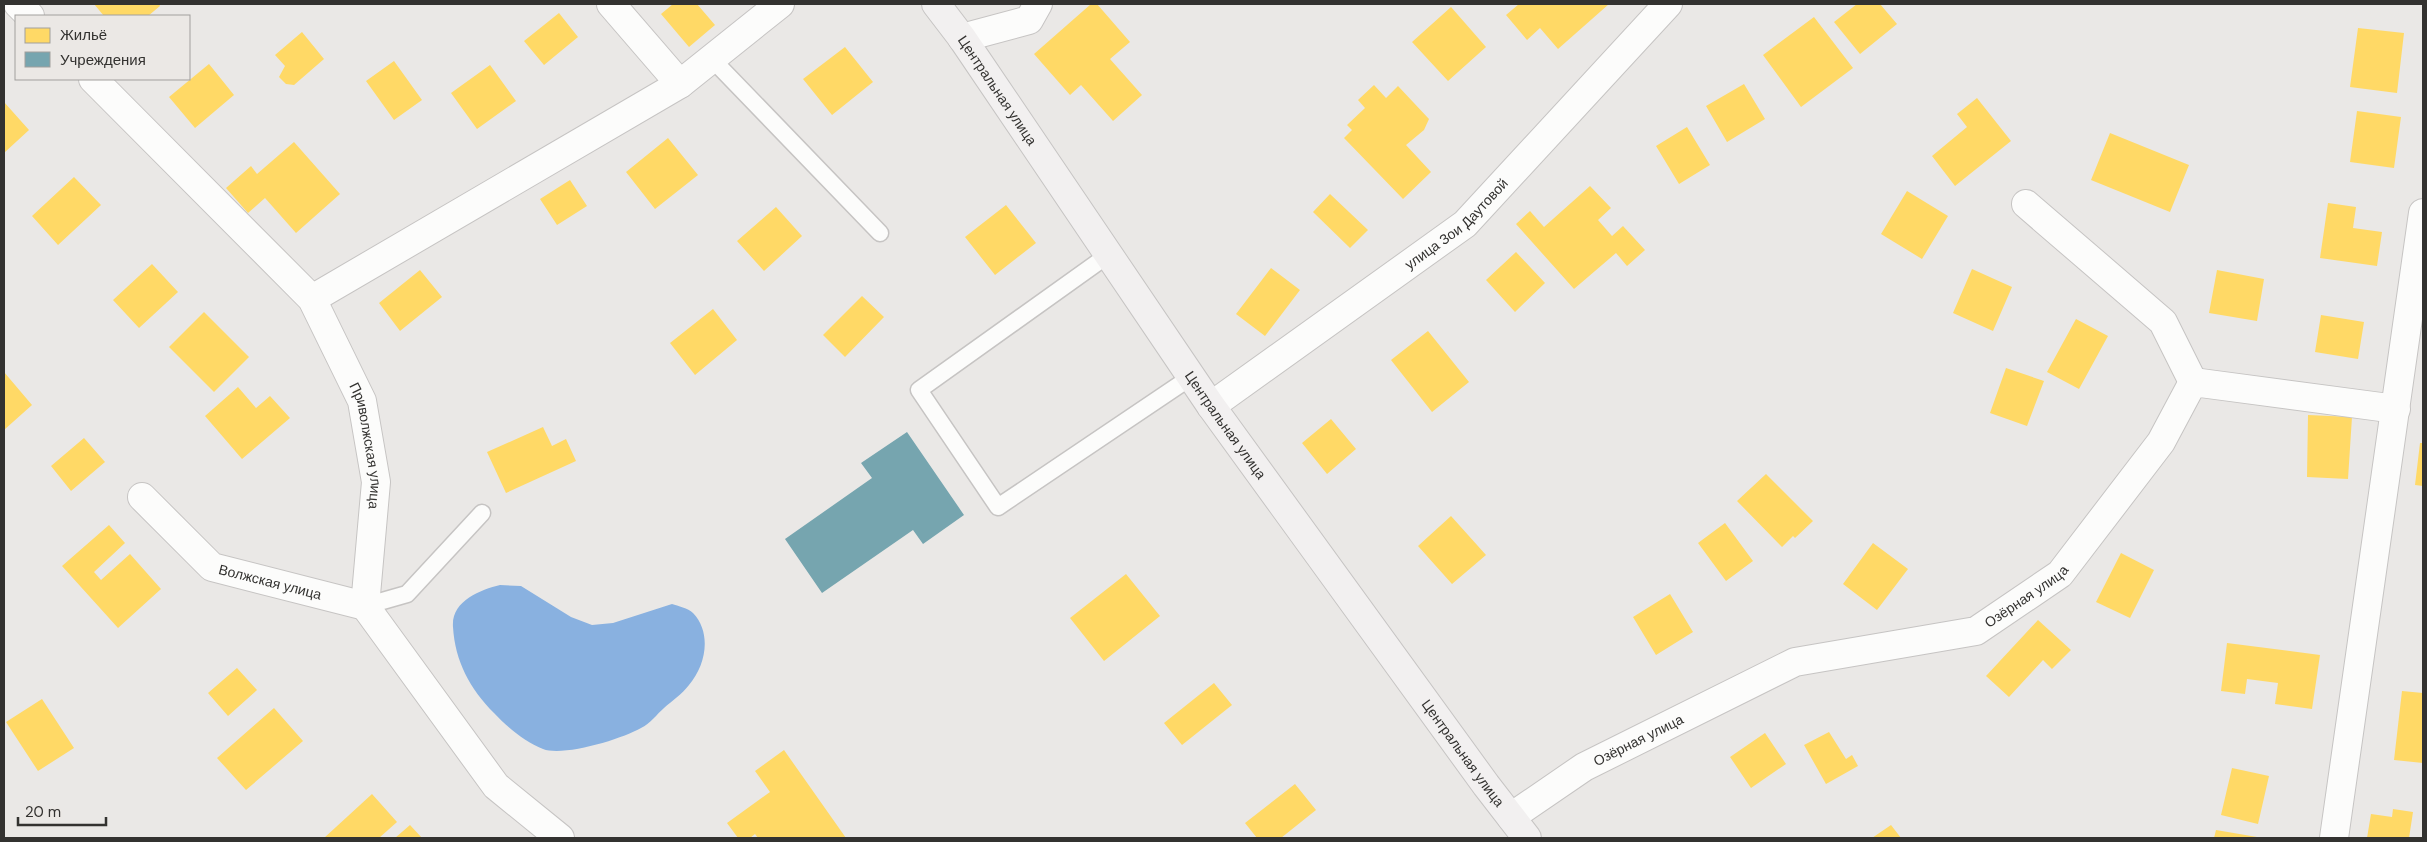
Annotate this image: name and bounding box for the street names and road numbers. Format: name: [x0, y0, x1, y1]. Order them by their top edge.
street label: Центральная улица: [954, 32, 1041, 149]
street label: улица Зои Даутовой: [1401, 174, 1512, 273]
street label: Центральная улица: [1181, 367, 1270, 483]
street label: Приволжская улица: [345, 379, 385, 510]
street label: Волжская улица: [217, 560, 324, 604]
street label: Озёрная улица: [1981, 561, 2073, 632]
street label: Центральная улица: [1418, 696, 1509, 810]
street label: Озёрная улица: [1590, 710, 1686, 770]

